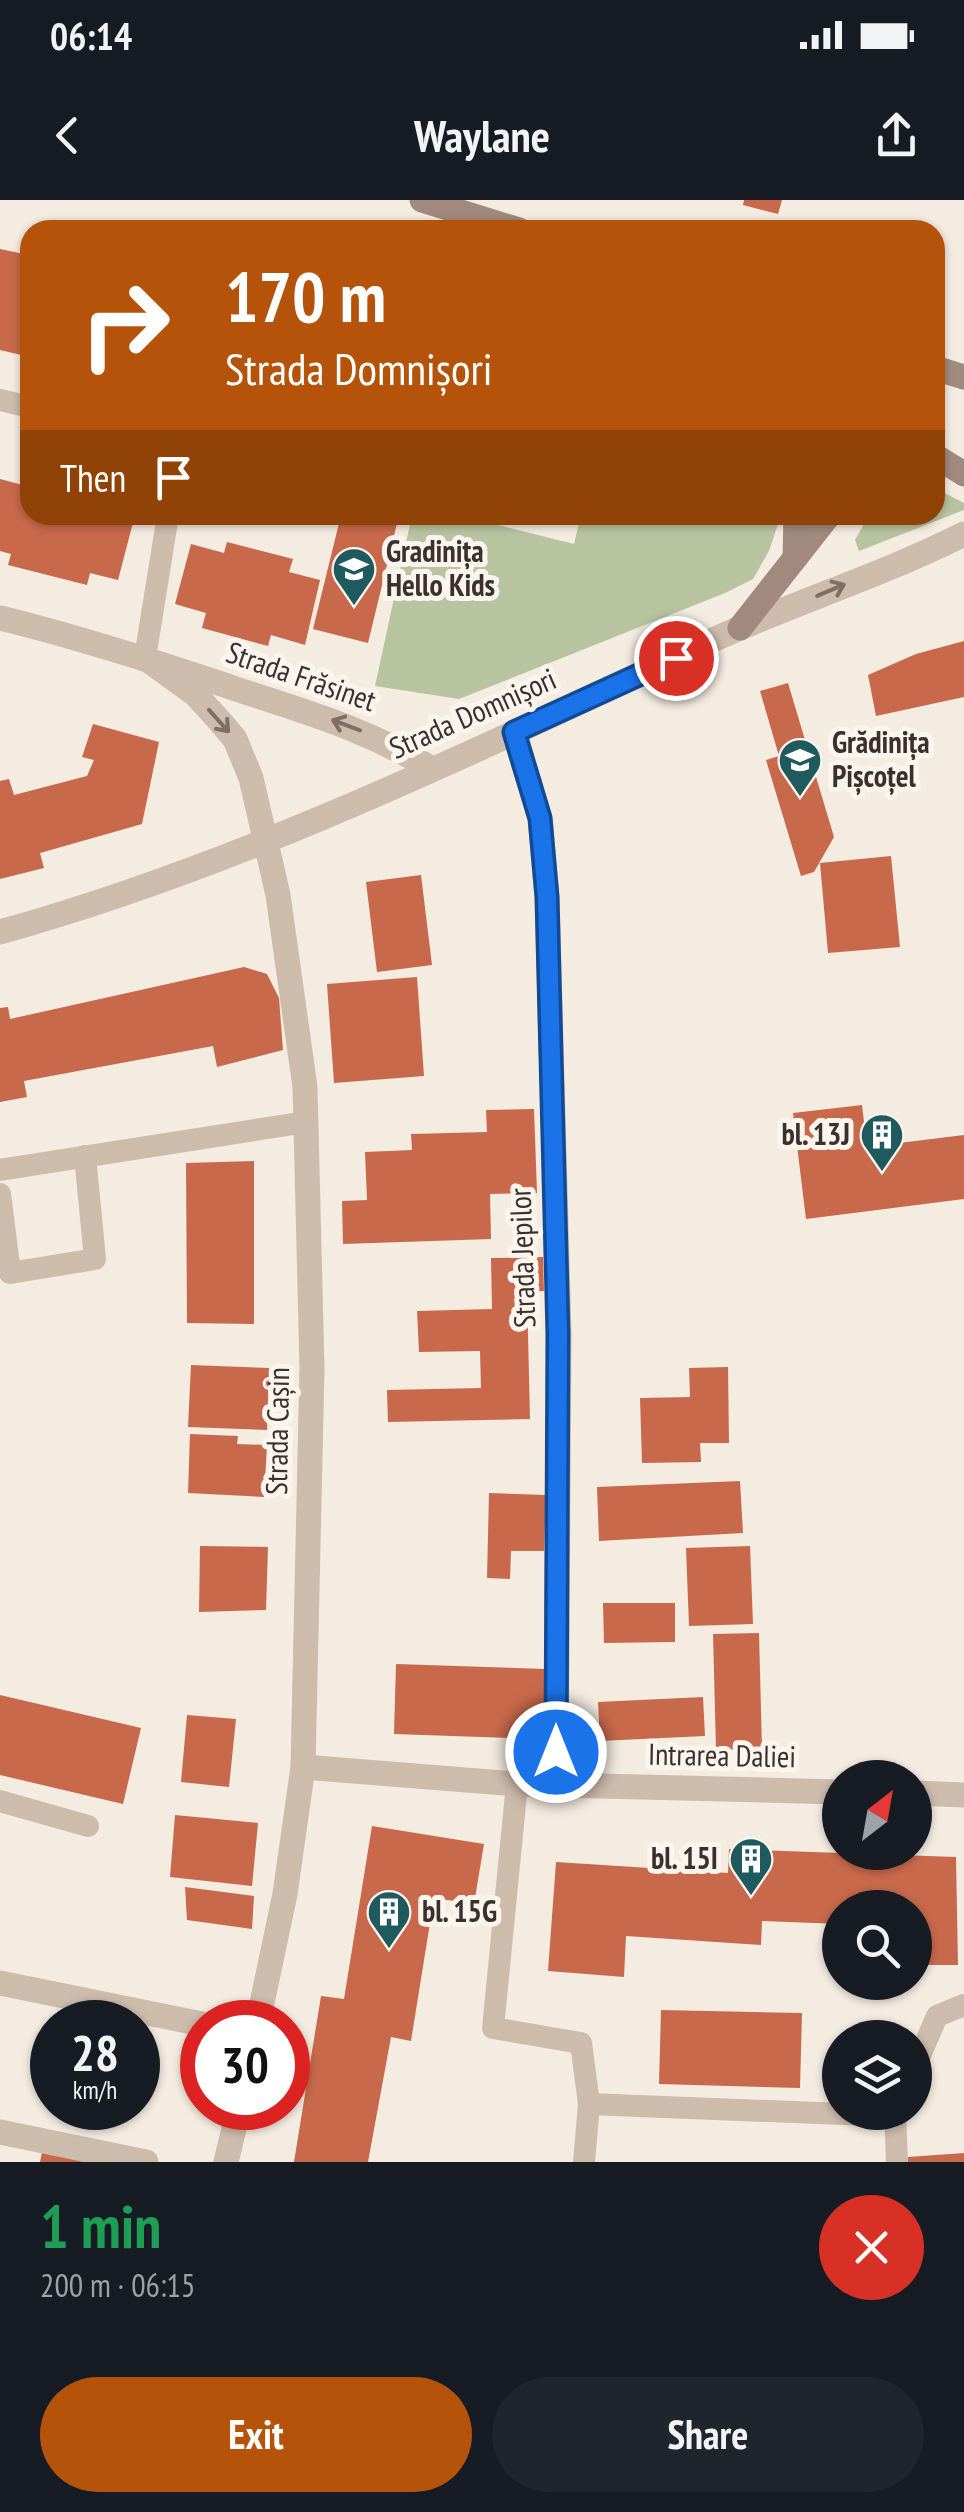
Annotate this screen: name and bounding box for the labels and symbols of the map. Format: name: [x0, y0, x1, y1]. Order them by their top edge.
place label: Gradinița Hello Kids: [386, 531, 495, 604]
school or university icon: Gradinița Hello Kids: [331, 546, 377, 607]
one-way arrow: [815, 580, 845, 598]
pin: [634, 616, 719, 701]
street label: Strada Frăsinet: [222, 632, 382, 720]
street label: Strada Domnișori: [383, 659, 562, 767]
one-way arrow: [207, 708, 230, 733]
one-way arrow: [331, 714, 361, 732]
place label: Grădinița Pișcoțel: [832, 722, 930, 796]
school or university icon: Grădinița Pișcoțel: [777, 737, 823, 798]
building icon: bl. 13J: [859, 1112, 905, 1173]
place label: bl. 13J: [781, 1114, 850, 1153]
street label: Strada Jepilor: [500, 1187, 543, 1329]
street label: Strada Cașin: [256, 1367, 297, 1495]
position arrow: [504, 1700, 608, 1804]
street label: Intrarea Daliei: [648, 1734, 796, 1775]
north arrow: [822, 1760, 932, 1870]
building icon: bl. 15I: [728, 1836, 774, 1897]
place label: bl. 15I: [651, 1838, 718, 1877]
building icon: bl. 15G: [366, 1889, 412, 1950]
place label: bl. 15G: [422, 1891, 497, 1930]
speed limit sign: 30: [180, 2000, 310, 2130]

